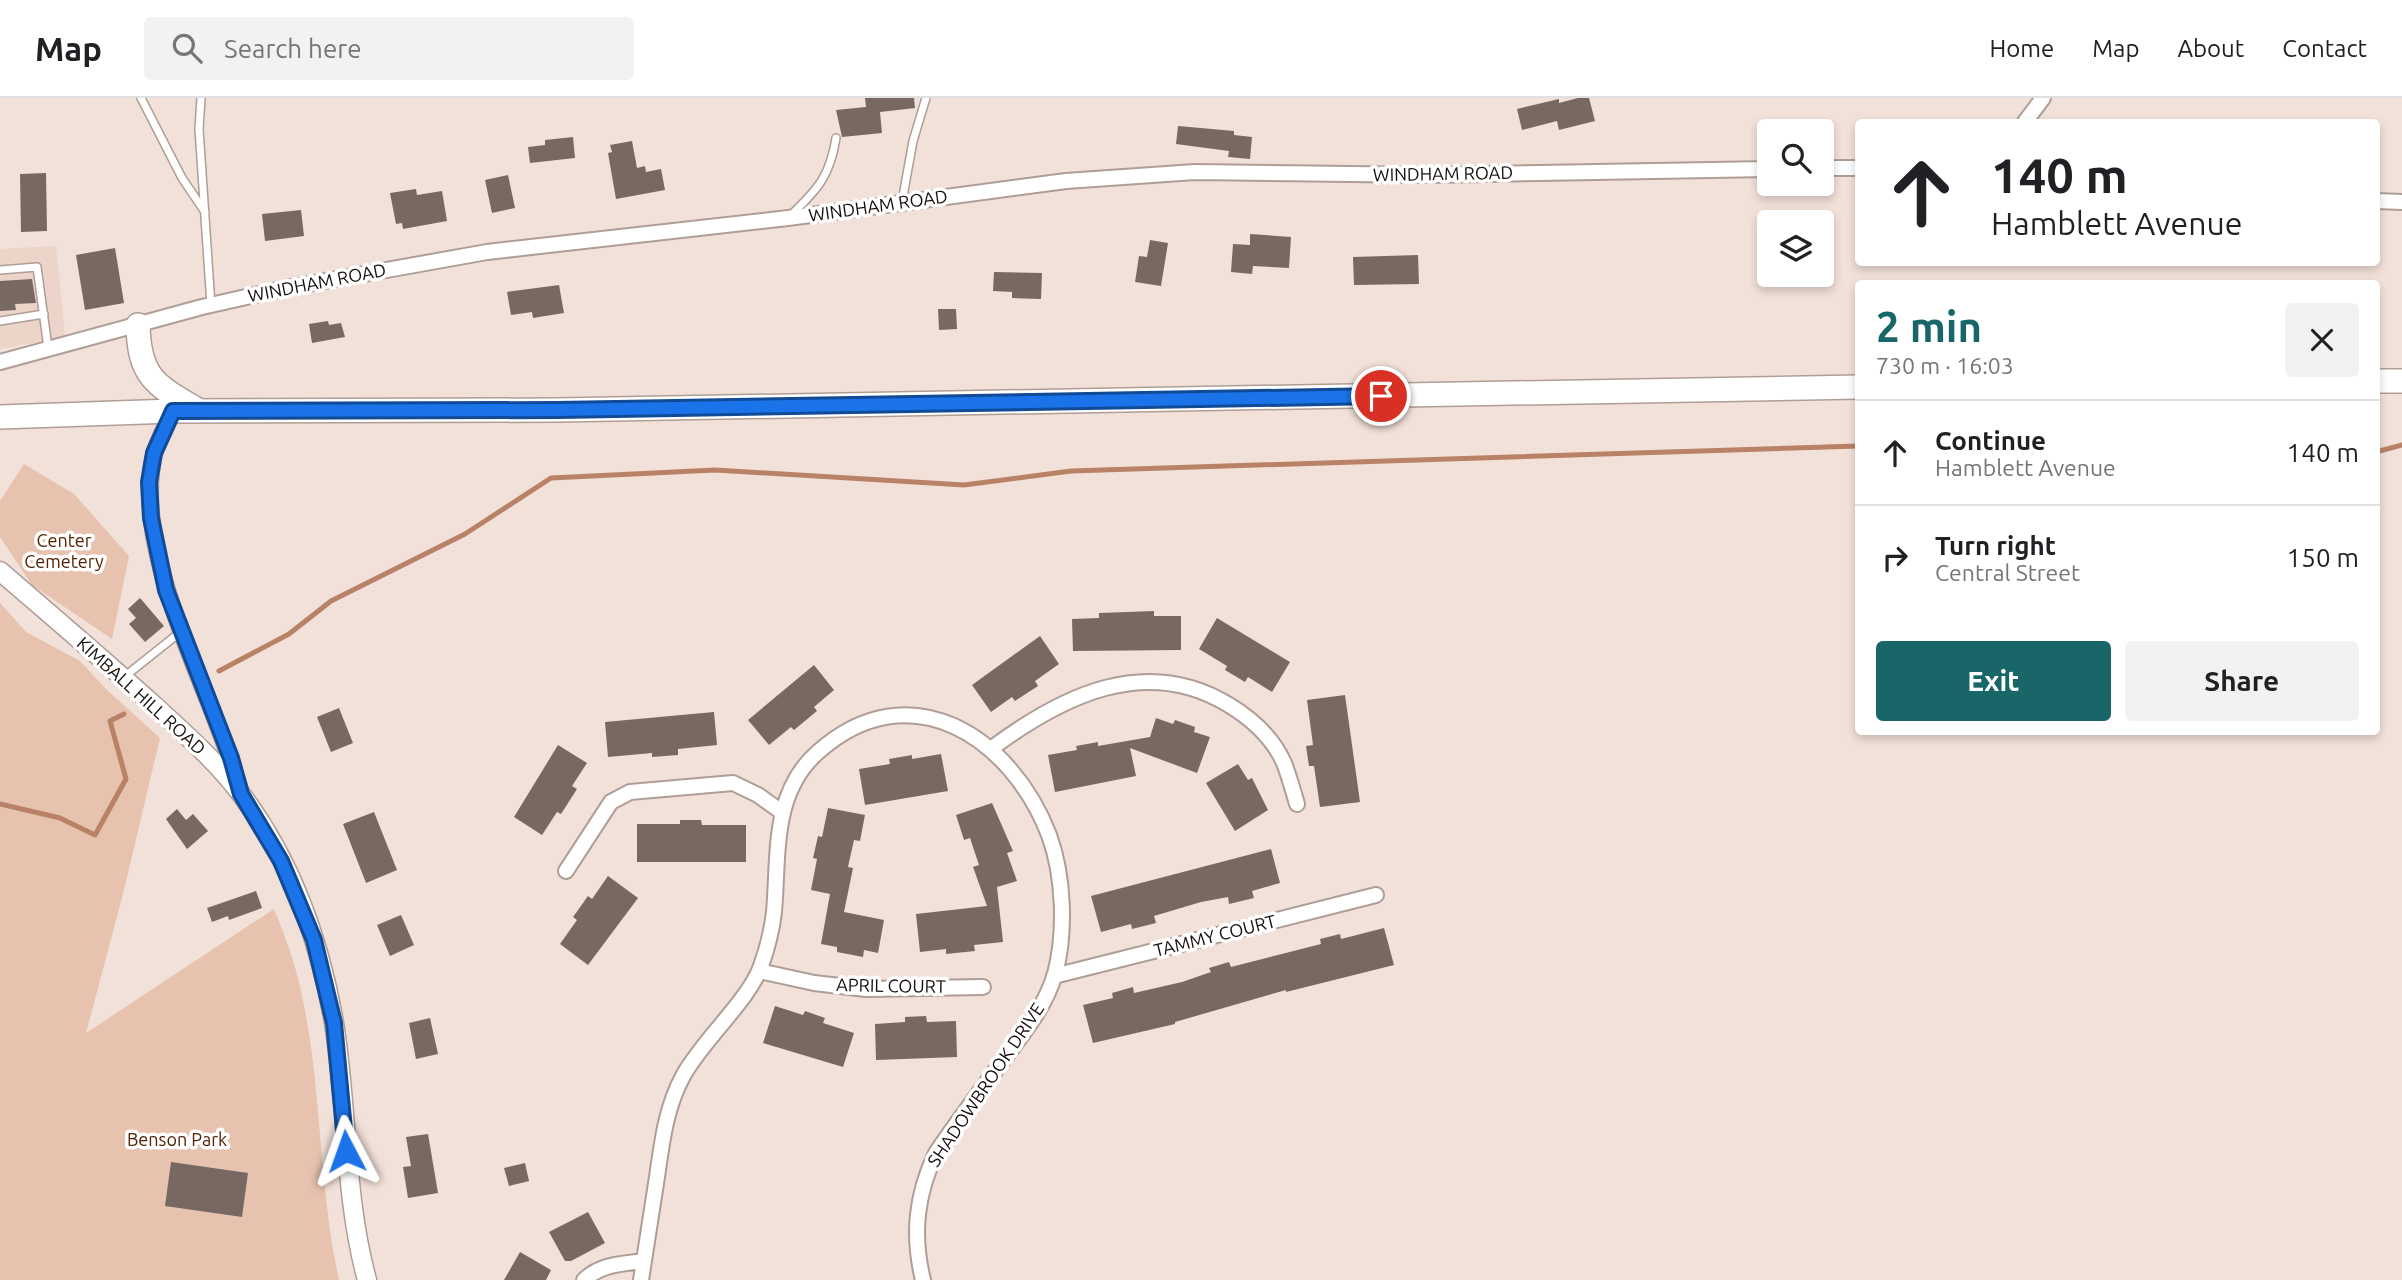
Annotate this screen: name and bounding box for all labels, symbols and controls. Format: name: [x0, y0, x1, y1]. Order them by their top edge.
search box: [144, 17, 634, 80]
icon: search: [168, 29, 206, 67]
text: Map: [35, 30, 102, 67]
text: Search here: [224, 34, 362, 63]
text: Home: [1989, 35, 2054, 62]
text: Map: [2092, 35, 2139, 62]
text: About: [2177, 35, 2244, 62]
text: Contact: [2282, 35, 2367, 62]
map controls: [1757, 119, 1834, 287]
button: search: [1757, 119, 1834, 196]
icon: ahead: [1876, 147, 1967, 238]
text: 140 m: [1991, 147, 2128, 202]
street label: WINDHAM ROAD: [1373, 162, 1513, 184]
street label: WINDHAM ROAD: [807, 185, 949, 225]
text: Hamblett Avenue: [1991, 205, 2242, 241]
button: layers: [1757, 210, 1834, 287]
street label: WINDHAM ROAD: [246, 259, 388, 305]
text: 2 min: [1876, 303, 1982, 350]
button: close: [2285, 303, 2359, 377]
text: 730 m · 16:03: [1876, 353, 2014, 378]
pin: [1351, 366, 1411, 426]
icon: arrive: [1362, 377, 1400, 415]
text: Continue: [1935, 426, 2046, 455]
icon: ahead: [1876, 434, 1914, 472]
text: 140 m: [2287, 438, 2359, 467]
text: Hamblett Avenue: [1935, 455, 2116, 480]
park label: Center Cemetery: [24, 530, 104, 571]
text: Turn right: [1935, 531, 2056, 560]
icon: right: [1876, 539, 1914, 577]
text: 150 m: [2287, 543, 2359, 572]
text: Central Street: [1935, 560, 2080, 585]
street label: KIMBALL HILL ROAD: [73, 632, 210, 758]
button: Exit: [1876, 641, 2111, 721]
button: Share: [2125, 641, 2359, 721]
street label: TAMMY COURT: [1152, 910, 1278, 960]
street label: APRIL COURT: [836, 974, 946, 996]
street label: SHADOWBROOK DRIVE: [923, 999, 1047, 1170]
position arrow: [309, 1114, 383, 1188]
park label: Benson Park: [127, 1129, 227, 1149]

